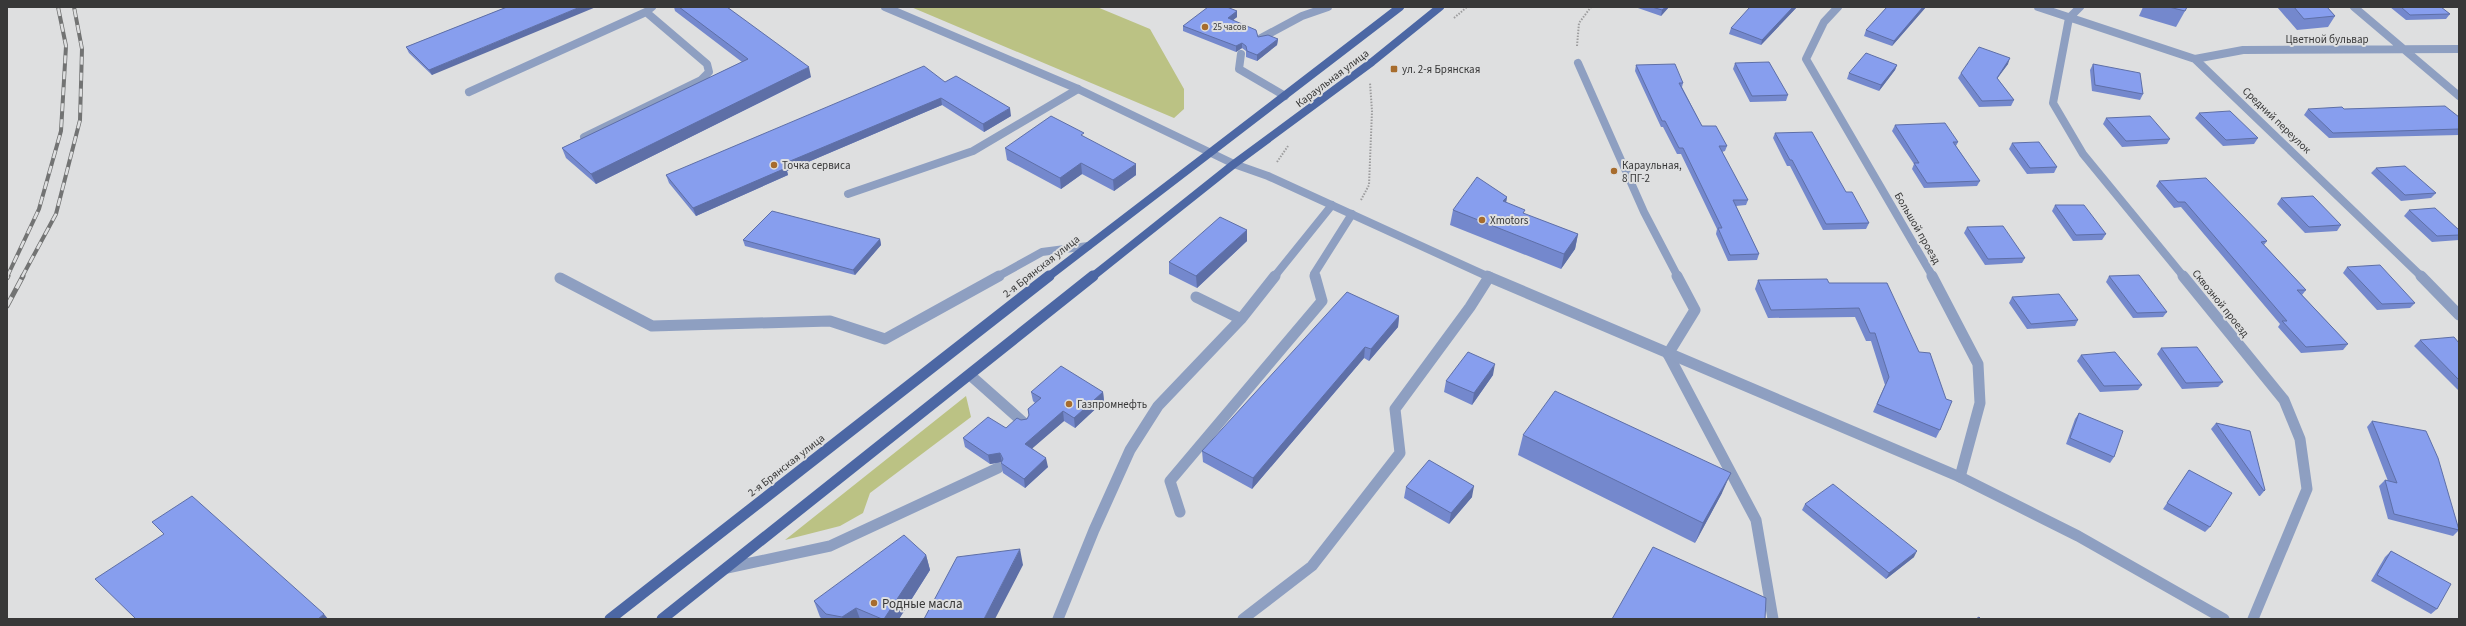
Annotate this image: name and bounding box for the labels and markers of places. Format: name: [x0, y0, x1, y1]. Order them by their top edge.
place label: 25 часов: [1213, 21, 1247, 34]
marker: 25 часов: [1200, 22, 1210, 32]
place label: ул. 2-я Брянская: [1402, 62, 1480, 77]
marker: ул. 2-я Брянская: [1389, 64, 1399, 74]
place label: Точка сервиса: [782, 158, 850, 173]
place label: Караульная, 8 ПГ-2: [1622, 158, 1682, 186]
marker: Точка сервиса: [769, 160, 779, 170]
marker: Караульная, 8 ПГ-2: [1609, 166, 1619, 176]
place label: Xmotors: [1490, 213, 1529, 228]
marker: Xmotors: [1477, 215, 1487, 225]
place label: Газпромнефть: [1077, 397, 1147, 412]
marker: Газпромнефть: [1064, 399, 1074, 409]
place label: Родные масла: [882, 595, 962, 613]
marker: Родные масла: [869, 598, 879, 608]

